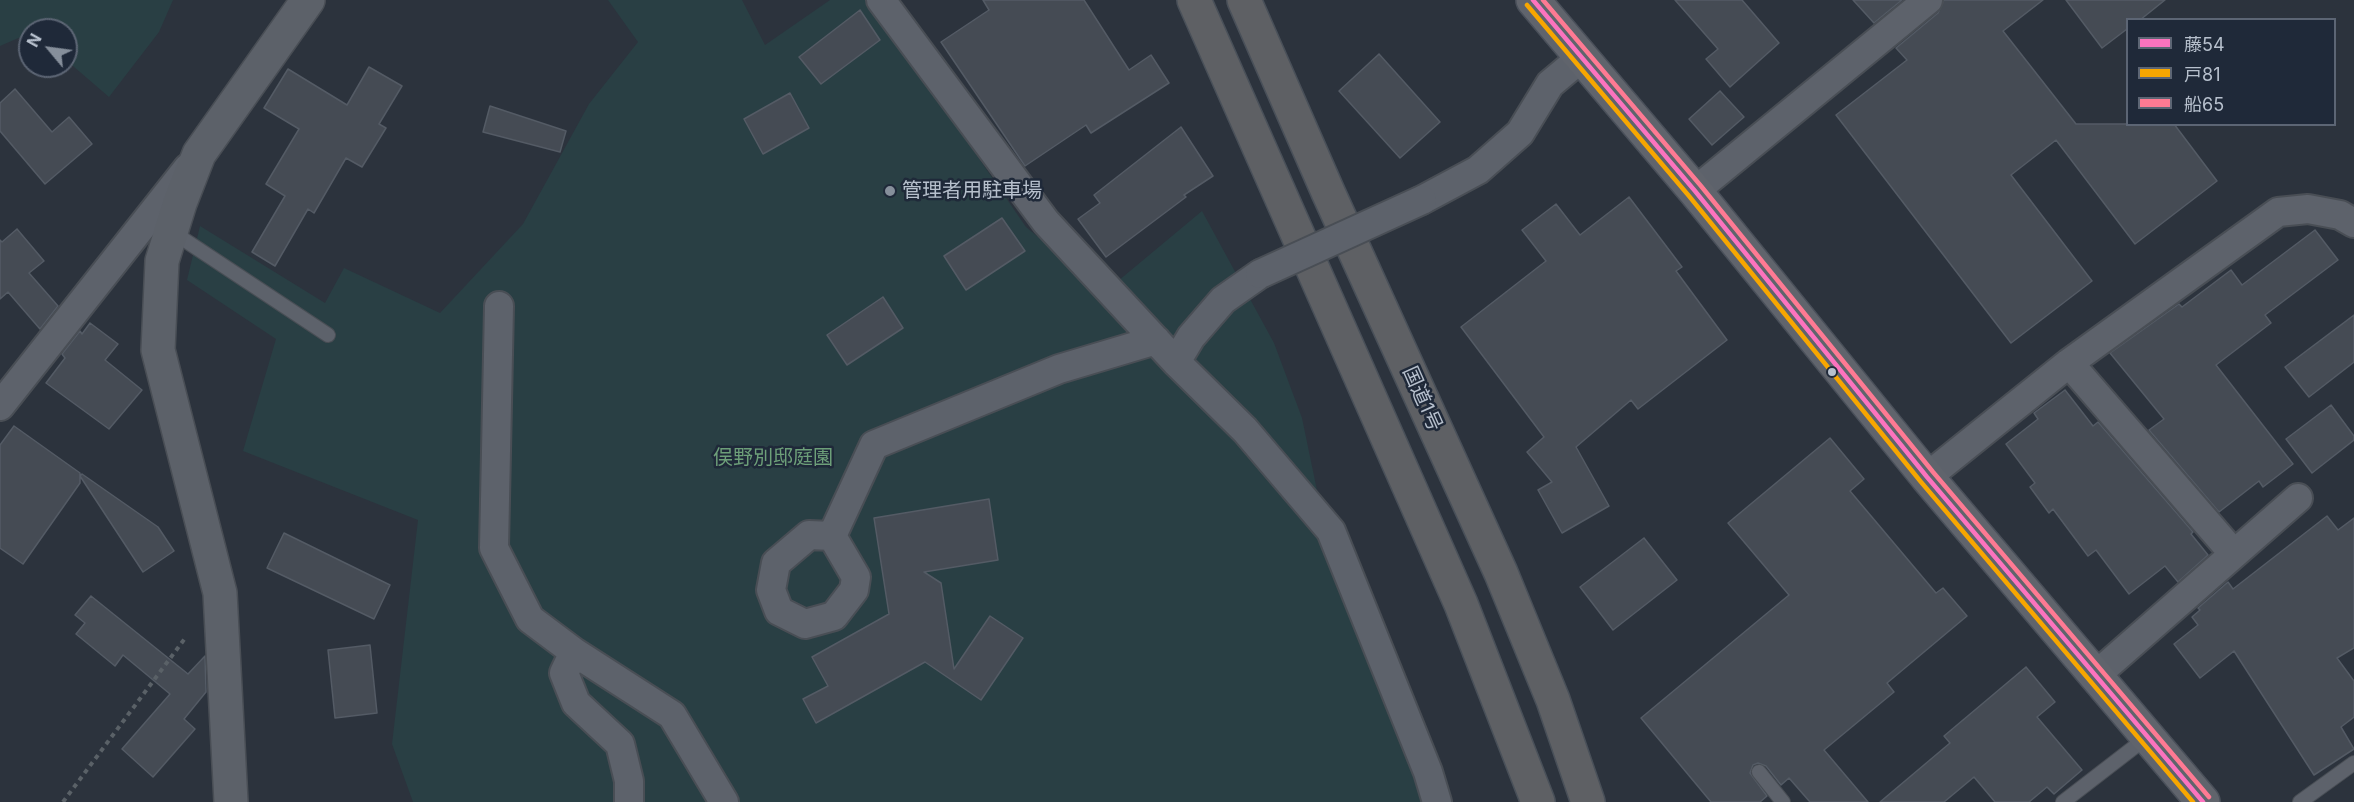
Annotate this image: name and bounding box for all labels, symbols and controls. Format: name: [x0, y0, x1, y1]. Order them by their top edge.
north arrow: [18, 18, 78, 78]
legend: [2126, 18, 2336, 126]
text: N: [22, 30, 46, 50]
text: 藤54: [2184, 34, 2225, 55]
text: 戸81: [2184, 64, 2220, 85]
text: 船65: [2184, 94, 2224, 115]
place label: 管理者用駐車場: [902, 179, 1042, 203]
marker: 管理者用駐車場: [883, 184, 897, 198]
street label: 国道1号: [1397, 363, 1447, 435]
unlabelled marker: [1826, 366, 1838, 378]
park label: 俣野別邸庭園: [713, 446, 833, 470]

